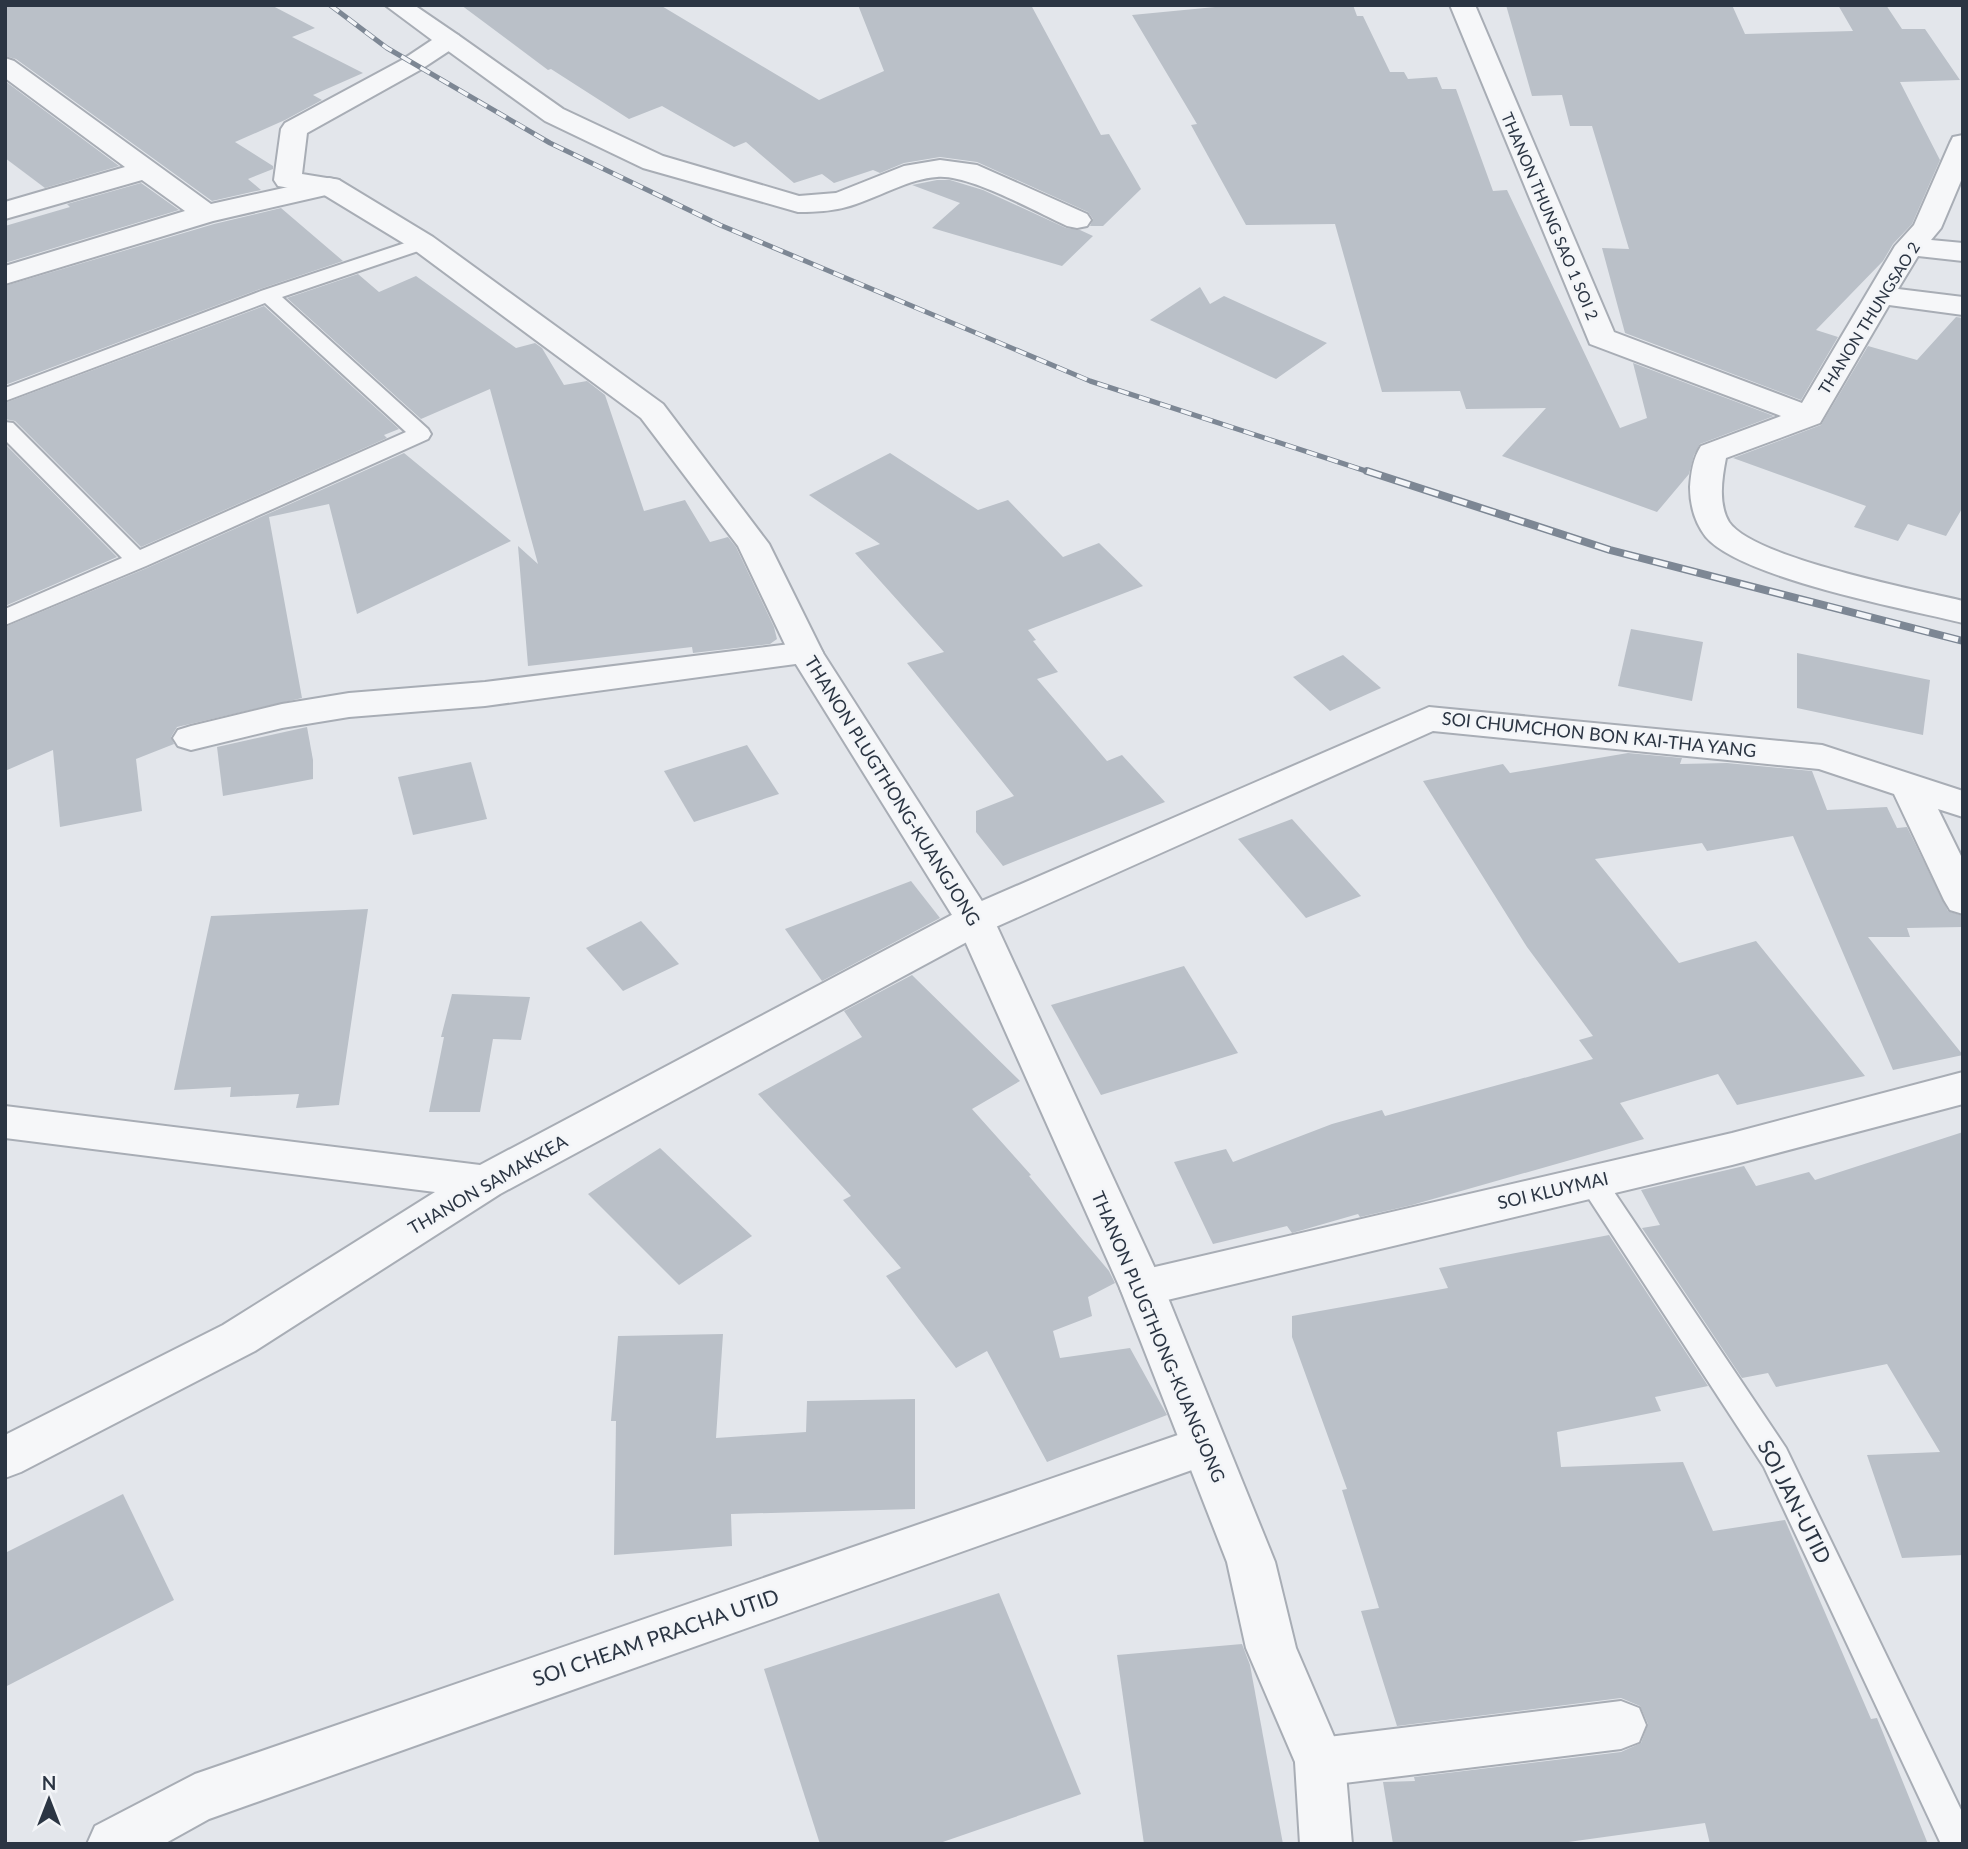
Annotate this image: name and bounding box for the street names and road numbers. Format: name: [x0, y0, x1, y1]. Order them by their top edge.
street label: THANON THUNG SAO 1 SOI 2: [1498, 109, 1603, 322]
street label: THANON THUNGSAO 2: [1814, 238, 1923, 397]
street label: THANON PLUGTHONG-KUANGJONG: [800, 651, 985, 930]
street label: SOI CHUMCHON BON KAI-THA YANG: [1441, 707, 1757, 761]
street label: THANON SAMAKKEA: [404, 1129, 572, 1239]
street label: SOI KLUYMAI: [1495, 1167, 1610, 1213]
street label: THANON PLUGTHONG-KUANGJONG: [1087, 1188, 1230, 1486]
street label: SOI JAN-UTID: [1753, 1435, 1837, 1567]
street label: SOI CHEAM PRACHA UTID: [529, 1583, 782, 1691]

